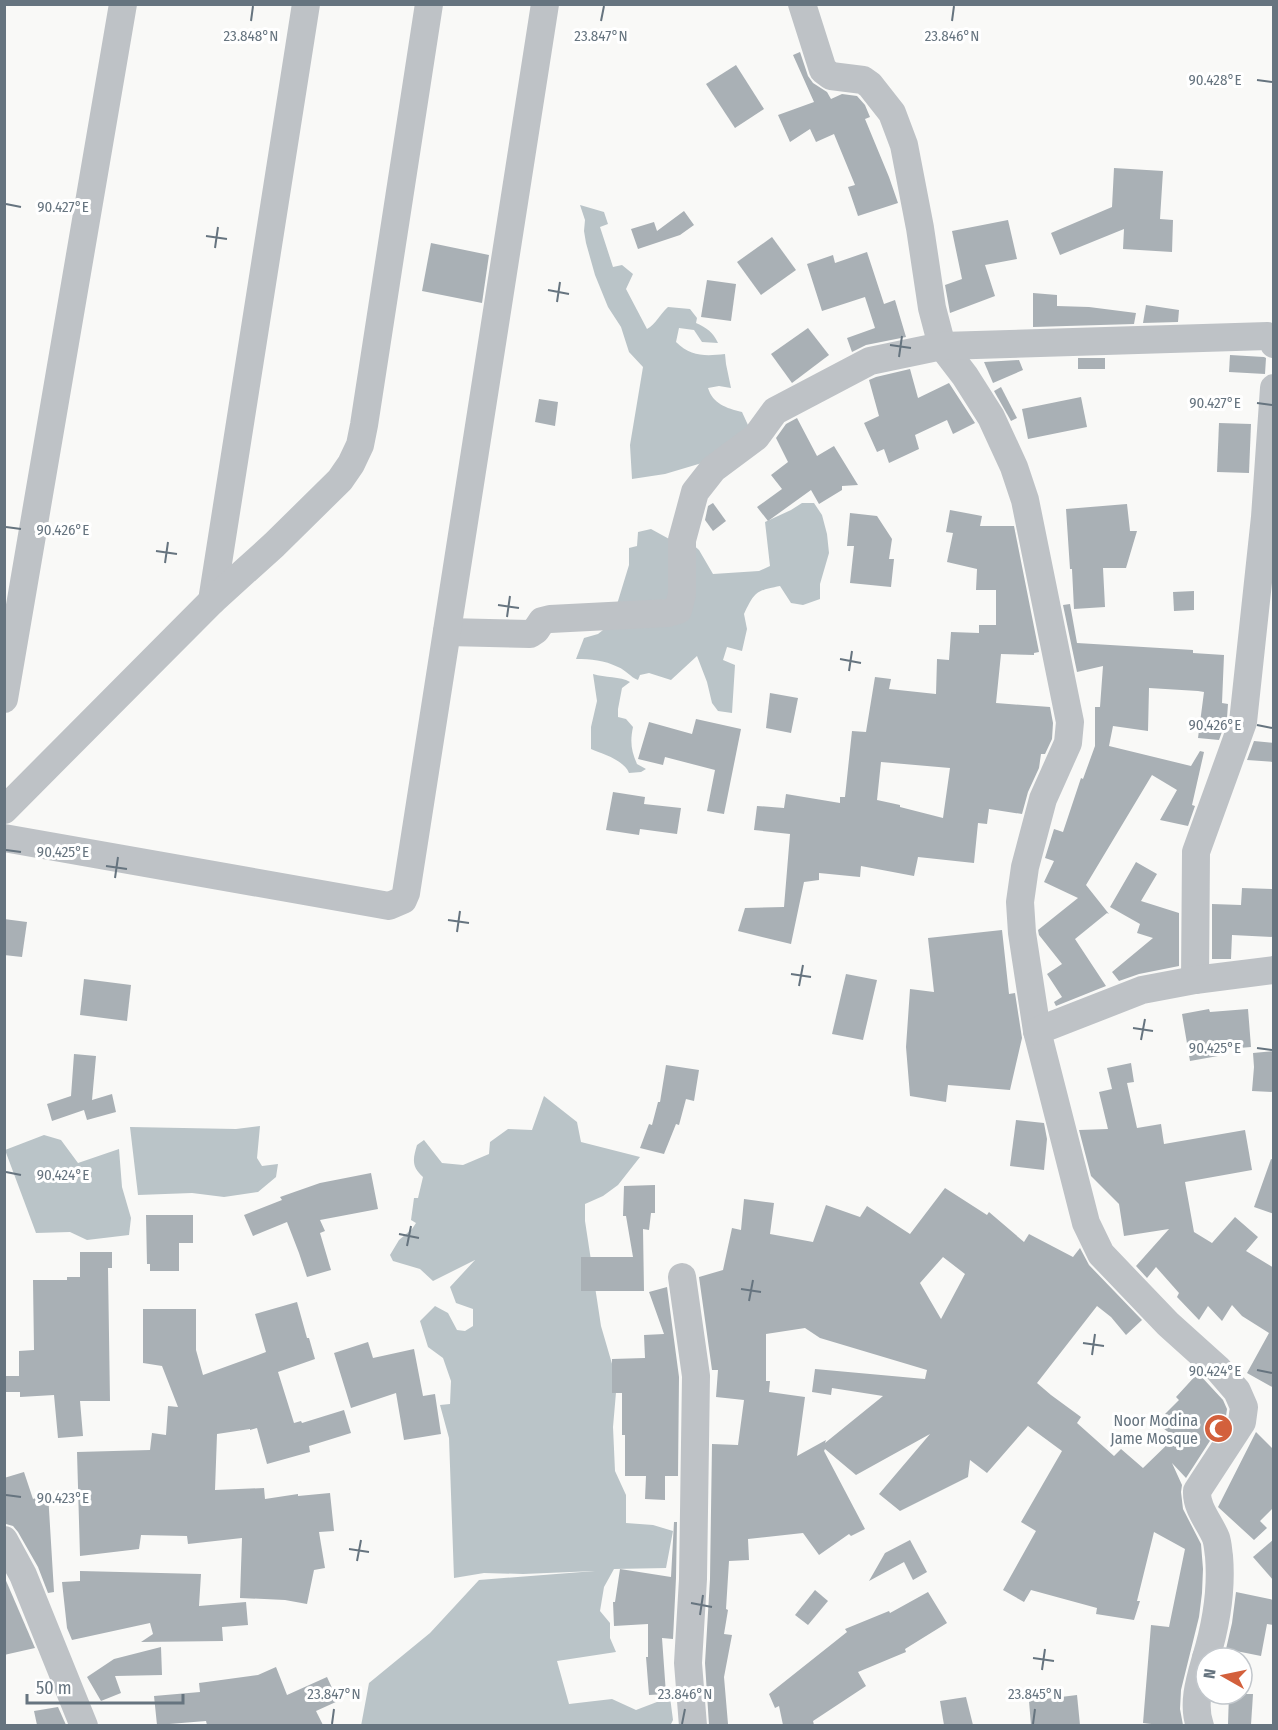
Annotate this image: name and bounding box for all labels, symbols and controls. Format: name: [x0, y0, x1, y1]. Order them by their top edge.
text: 23.848°N: [224, 27, 278, 45]
text: 23.847°N: [574, 27, 628, 45]
text: 23.846°N: [925, 27, 979, 45]
text: 90.428°E: [1188, 71, 1242, 89]
text: 90.427°E: [37, 198, 89, 216]
text: 90.427°E: [1189, 394, 1241, 412]
text: 90.426°E: [37, 521, 89, 539]
text: 90.426°E: [1189, 716, 1241, 734]
text: 90.425°E: [37, 843, 89, 861]
text: 90.425°E: [1189, 1039, 1241, 1057]
text: 90.424°E: [37, 1166, 89, 1184]
text: 90.424°E: [1189, 1362, 1241, 1380]
place label: Noor Modina Jame Mosque: [1110, 1411, 1198, 1448]
mosque icon: Noor Modina Jame Mosque: [1203, 1413, 1235, 1445]
text: 90.423°E: [37, 1489, 89, 1507]
north arrow: [1194, 1646, 1254, 1706]
scale bar: [27, 1667, 183, 1705]
text: N: [1200, 1668, 1220, 1680]
text: 50 m: [36, 1677, 72, 1699]
text: 23.847°N: [307, 1685, 361, 1703]
text: 23.846°N: [658, 1685, 712, 1703]
text: 23.845°N: [1008, 1685, 1062, 1703]

